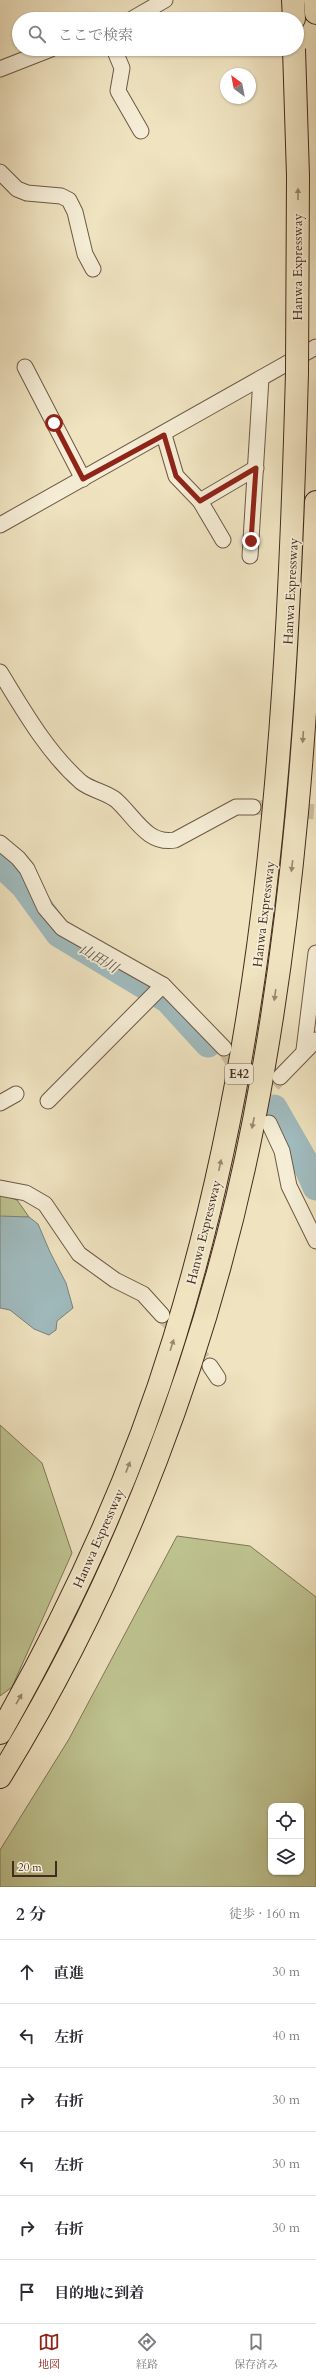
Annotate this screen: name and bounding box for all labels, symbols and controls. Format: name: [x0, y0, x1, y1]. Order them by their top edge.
search box: [12, 12, 304, 56]
icon: search: [26, 23, 48, 45]
text: ここで検索: [58, 25, 133, 45]
north arrow: [220, 68, 256, 104]
one-way arrow: [294, 188, 301, 200]
street label: Hanwa Expressway: [289, 213, 307, 321]
route start: [45, 414, 63, 432]
route end: [242, 532, 260, 550]
street label: Hanwa Expressway: [279, 537, 303, 645]
one-way arrow: [300, 731, 307, 743]
street label: Hanwa Expressway: [249, 860, 279, 968]
one-way arrow: [289, 860, 295, 872]
water label: 山田川: [76, 939, 123, 978]
one-way arrow: [272, 989, 278, 1001]
road number: E42: [225, 1064, 253, 1084]
one-way arrow: [250, 1117, 256, 1129]
one-way arrow: [217, 1159, 223, 1171]
street label: Hanwa Expressway: [182, 1178, 226, 1286]
one-way arrow: [169, 1339, 175, 1351]
one-way arrow: [126, 1461, 132, 1473]
street label: Hanwa Expressway: [69, 1486, 129, 1591]
one-way arrow: [16, 1693, 23, 1705]
map controls: [268, 1803, 304, 1875]
button: locate: [268, 1803, 304, 1839]
button: layers: [268, 1839, 304, 1875]
scale bar: [12, 1859, 57, 1878]
text: 20 m: [18, 1860, 42, 1875]
text: 2 分: [16, 1903, 46, 1926]
text: 徒歩 · 160 m: [229, 1905, 300, 1923]
icon: ahead: [16, 1961, 38, 1983]
text: 直進: [54, 1963, 84, 1983]
text: 30 m: [272, 1963, 300, 1981]
icon: left: [16, 2025, 38, 2047]
text: 左折: [54, 2027, 84, 2047]
text: 40 m: [272, 2027, 300, 2045]
icon: right: [16, 2089, 38, 2111]
text: 右折: [54, 2091, 84, 2111]
text: 30 m: [272, 2091, 300, 2109]
icon: left: [16, 2153, 38, 2175]
text: 左折: [54, 2155, 84, 2175]
text: 30 m: [272, 2155, 300, 2173]
icon: right: [16, 2217, 38, 2239]
text: 右折: [54, 2219, 84, 2239]
text: 30 m: [272, 2219, 300, 2237]
icon: arrive: [16, 2281, 38, 2303]
text: 目的地に到着: [54, 2283, 144, 2303]
tab: 地図: [38, 2331, 60, 2372]
tab: 経路: [136, 2331, 158, 2372]
tab: 保存済み: [234, 2331, 278, 2372]

